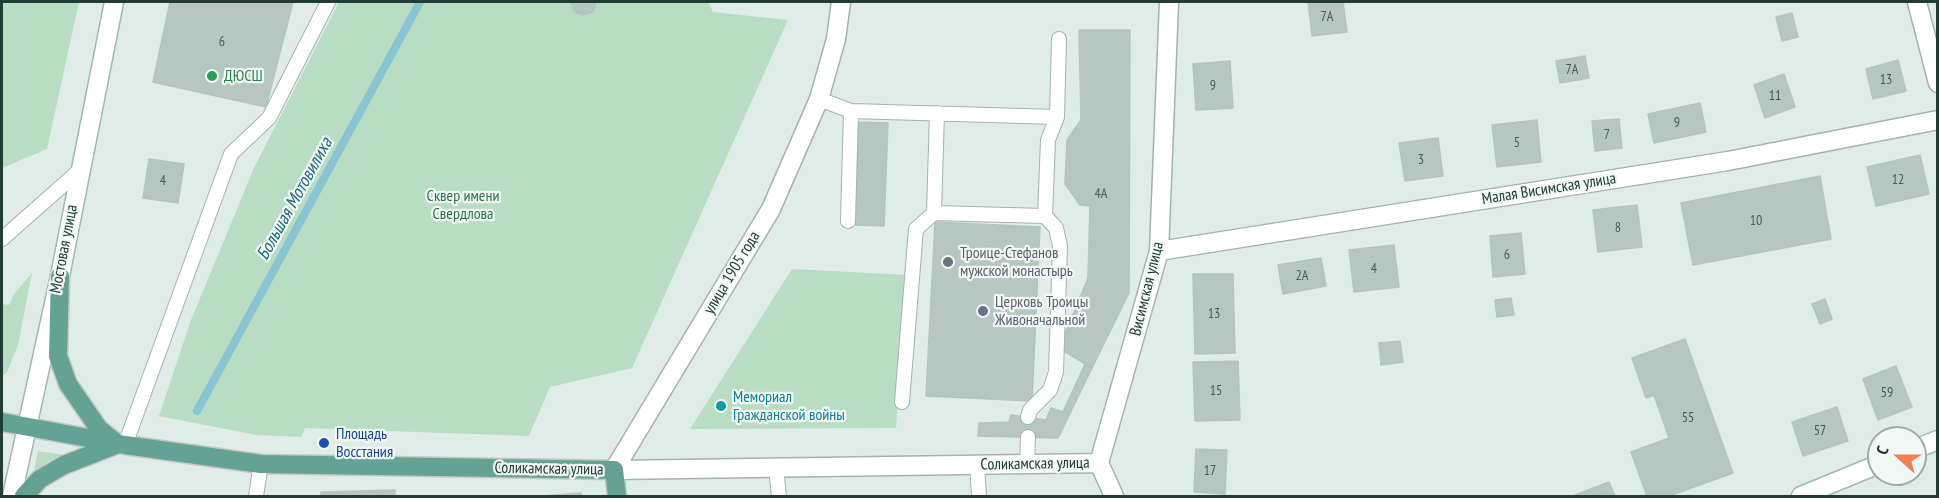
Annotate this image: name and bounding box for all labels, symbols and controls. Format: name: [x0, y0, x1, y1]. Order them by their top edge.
house number: 7А: [1321, 9, 1333, 25]
house number: 6: [219, 34, 225, 50]
house number: 7А: [1566, 62, 1578, 78]
place label: ДЮСШ: [224, 66, 263, 86]
marker: ДЮСШ: [205, 69, 219, 83]
house number: 13: [1880, 72, 1892, 88]
house number: 9: [1210, 78, 1216, 94]
house number: 11: [1769, 88, 1781, 104]
house number: 9: [1674, 115, 1680, 131]
house number: 7: [1604, 127, 1610, 143]
water label: Большая Мотовилиха: [253, 134, 337, 264]
house number: 5: [1514, 135, 1520, 151]
house number: 3: [1418, 152, 1424, 168]
street label: Малая Висимская улица: [1481, 169, 1617, 209]
house number: 12: [1892, 172, 1904, 188]
house number: 4: [160, 173, 166, 189]
park label: Сквер имени Свердлова: [427, 186, 499, 224]
house number: 4А: [1095, 186, 1107, 202]
street label: Мостовая улица: [46, 203, 82, 295]
house number: 10: [1750, 213, 1762, 229]
house number: 8: [1615, 220, 1621, 236]
street label: улица 1905 года: [700, 228, 764, 318]
street label: Висимская улица: [1126, 240, 1168, 338]
place label: Троице-Стефанов мужской монастырь: [960, 243, 1073, 281]
house number: 6: [1504, 247, 1510, 263]
marker: Троице-Стефанов мужской монастырь: [941, 255, 955, 269]
house number: 4: [1371, 261, 1377, 277]
house number: 2А: [1296, 268, 1308, 284]
place label: Церковь Троицы Живоначальной: [995, 292, 1088, 330]
marker: Церковь Троицы Живоначальной: [976, 304, 990, 318]
house number: 13: [1208, 306, 1220, 322]
house number: 15: [1210, 383, 1222, 399]
house number: 59: [1881, 385, 1893, 401]
place label: Мемориал Гражданской войны: [733, 387, 845, 425]
marker: Мемориал Гражданской войны: [714, 399, 728, 413]
house number: 55: [1682, 410, 1694, 426]
house number: 57: [1814, 423, 1826, 439]
place label: Площадь Восстания: [336, 424, 393, 462]
north arrow: [1867, 426, 1927, 486]
marker: Площадь Восстания: [317, 436, 331, 450]
text: С: [1871, 443, 1893, 457]
street label: Соликамская улица: [980, 453, 1090, 475]
street label: Соликамская улица: [494, 458, 604, 480]
house number: 17: [1204, 463, 1216, 479]

